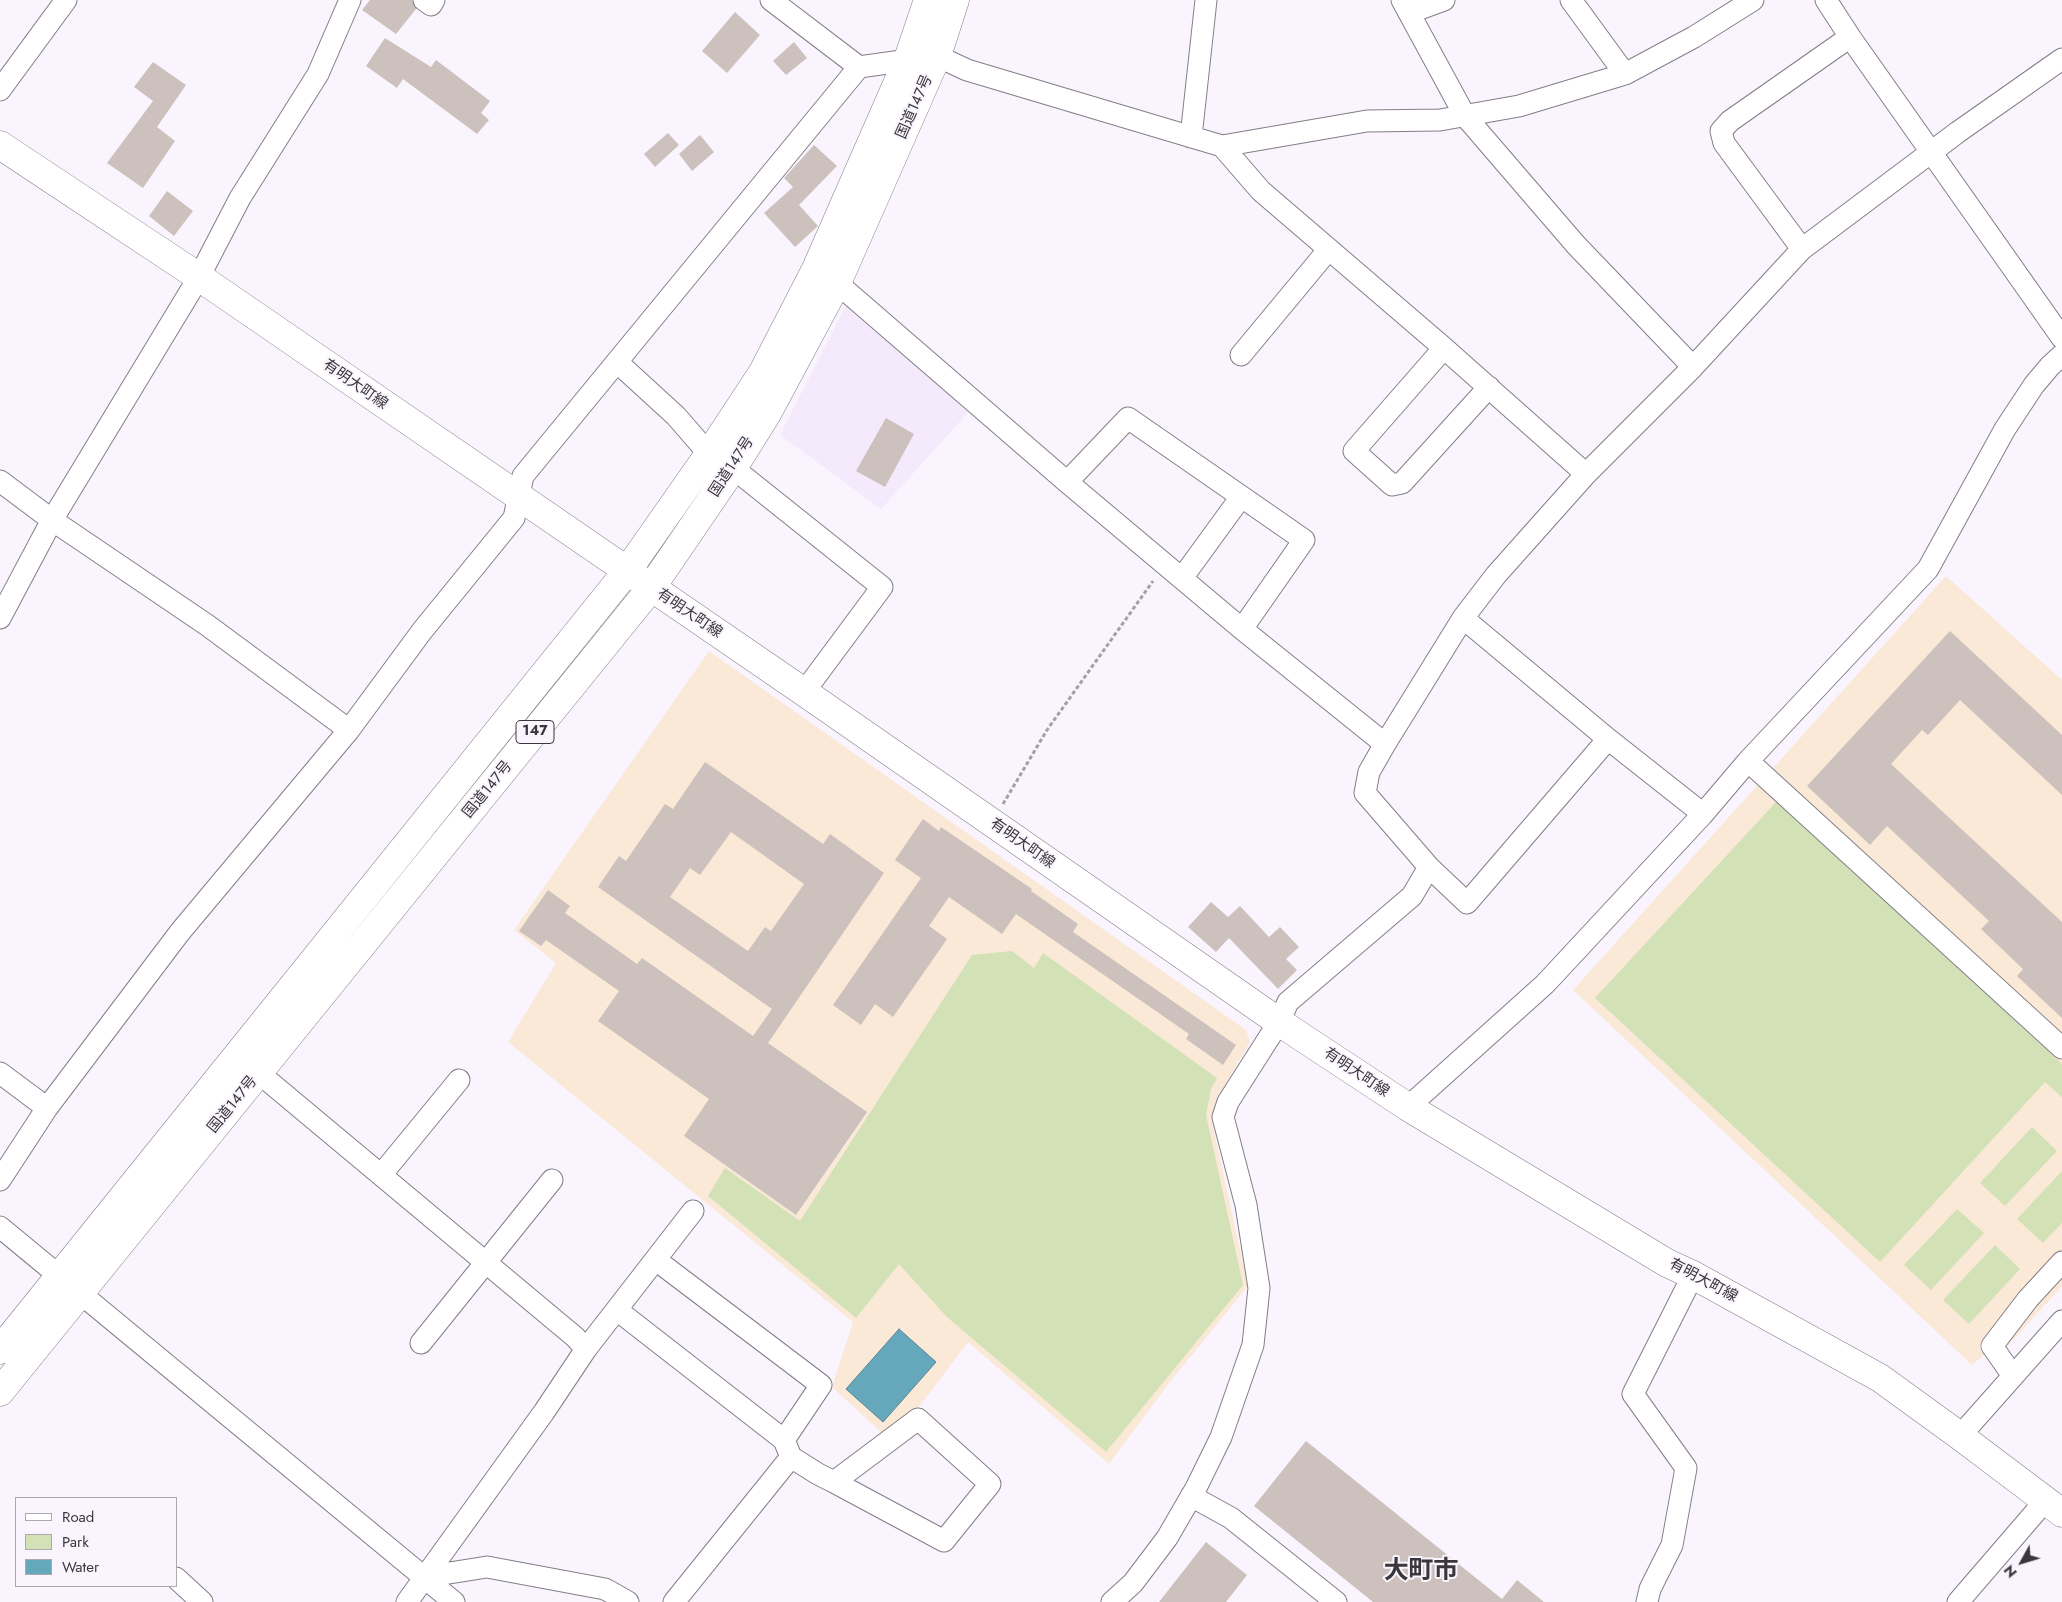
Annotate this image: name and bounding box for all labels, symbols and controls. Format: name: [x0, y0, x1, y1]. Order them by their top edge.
street label: 国道147号: [893, 72, 937, 142]
street label: 有明大町線: [319, 356, 391, 414]
street label: 国道147号: [706, 433, 758, 501]
street label: 有明大町線: [653, 586, 725, 642]
road number: 147: [516, 720, 554, 744]
street label: 国道147号: [459, 758, 517, 822]
street label: 有明大町線: [986, 815, 1058, 873]
street label: 有明大町線: [1320, 1045, 1392, 1101]
street label: 国道147号: [204, 1073, 262, 1137]
street label: 有明大町線: [1666, 1255, 1740, 1307]
legend: [15, 1497, 178, 1587]
text: Road: [62, 1506, 94, 1528]
text: Park: [62, 1531, 89, 1553]
north arrow: [1997, 1537, 2047, 1587]
text: Water: [62, 1556, 99, 1578]
district label: 大町市: [1384, 1557, 1458, 1587]
text: N: [1999, 1561, 2022, 1582]

